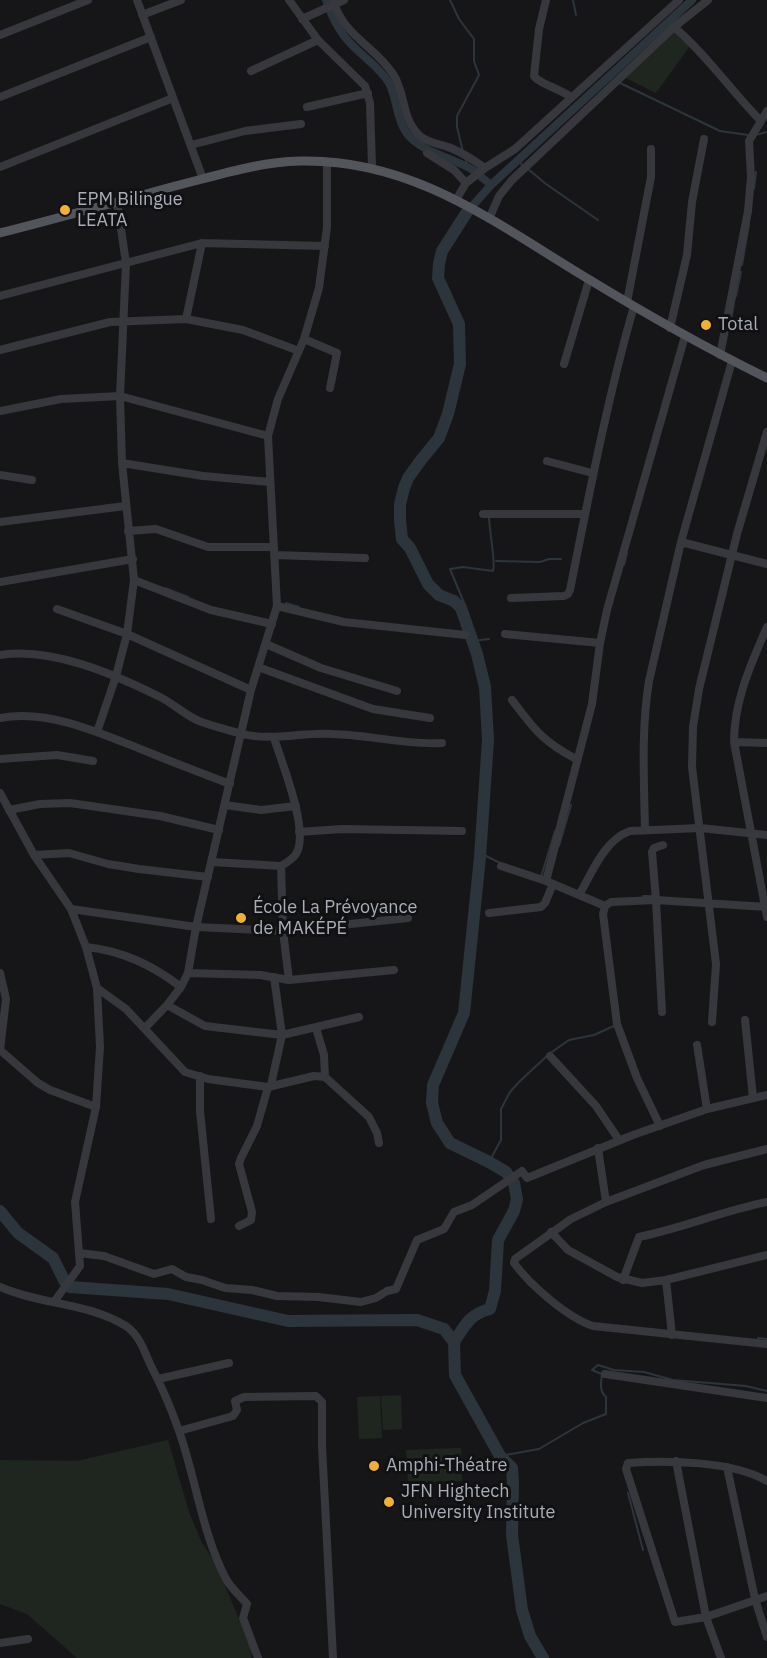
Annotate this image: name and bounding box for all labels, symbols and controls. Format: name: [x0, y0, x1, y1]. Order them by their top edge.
place label: EPM Bilingue LEATA: [77, 189, 183, 232]
marker: EPM Bilingue LEATA: [58, 203, 72, 217]
place label: Total: [718, 314, 758, 336]
marker: Total: [699, 318, 713, 332]
place label: École La Prévoyance de MAKÉPÉ: [253, 897, 417, 940]
marker: École La Prévoyance de MAKÉPÉ: [234, 911, 248, 925]
place label: Amphi-Théatre: [386, 1455, 507, 1477]
marker: Amphi-Théatre: [367, 1459, 381, 1473]
place label: JFN Hightech University Institute: [401, 1481, 555, 1524]
marker: JFN Hightech University Institute: [382, 1495, 396, 1509]

